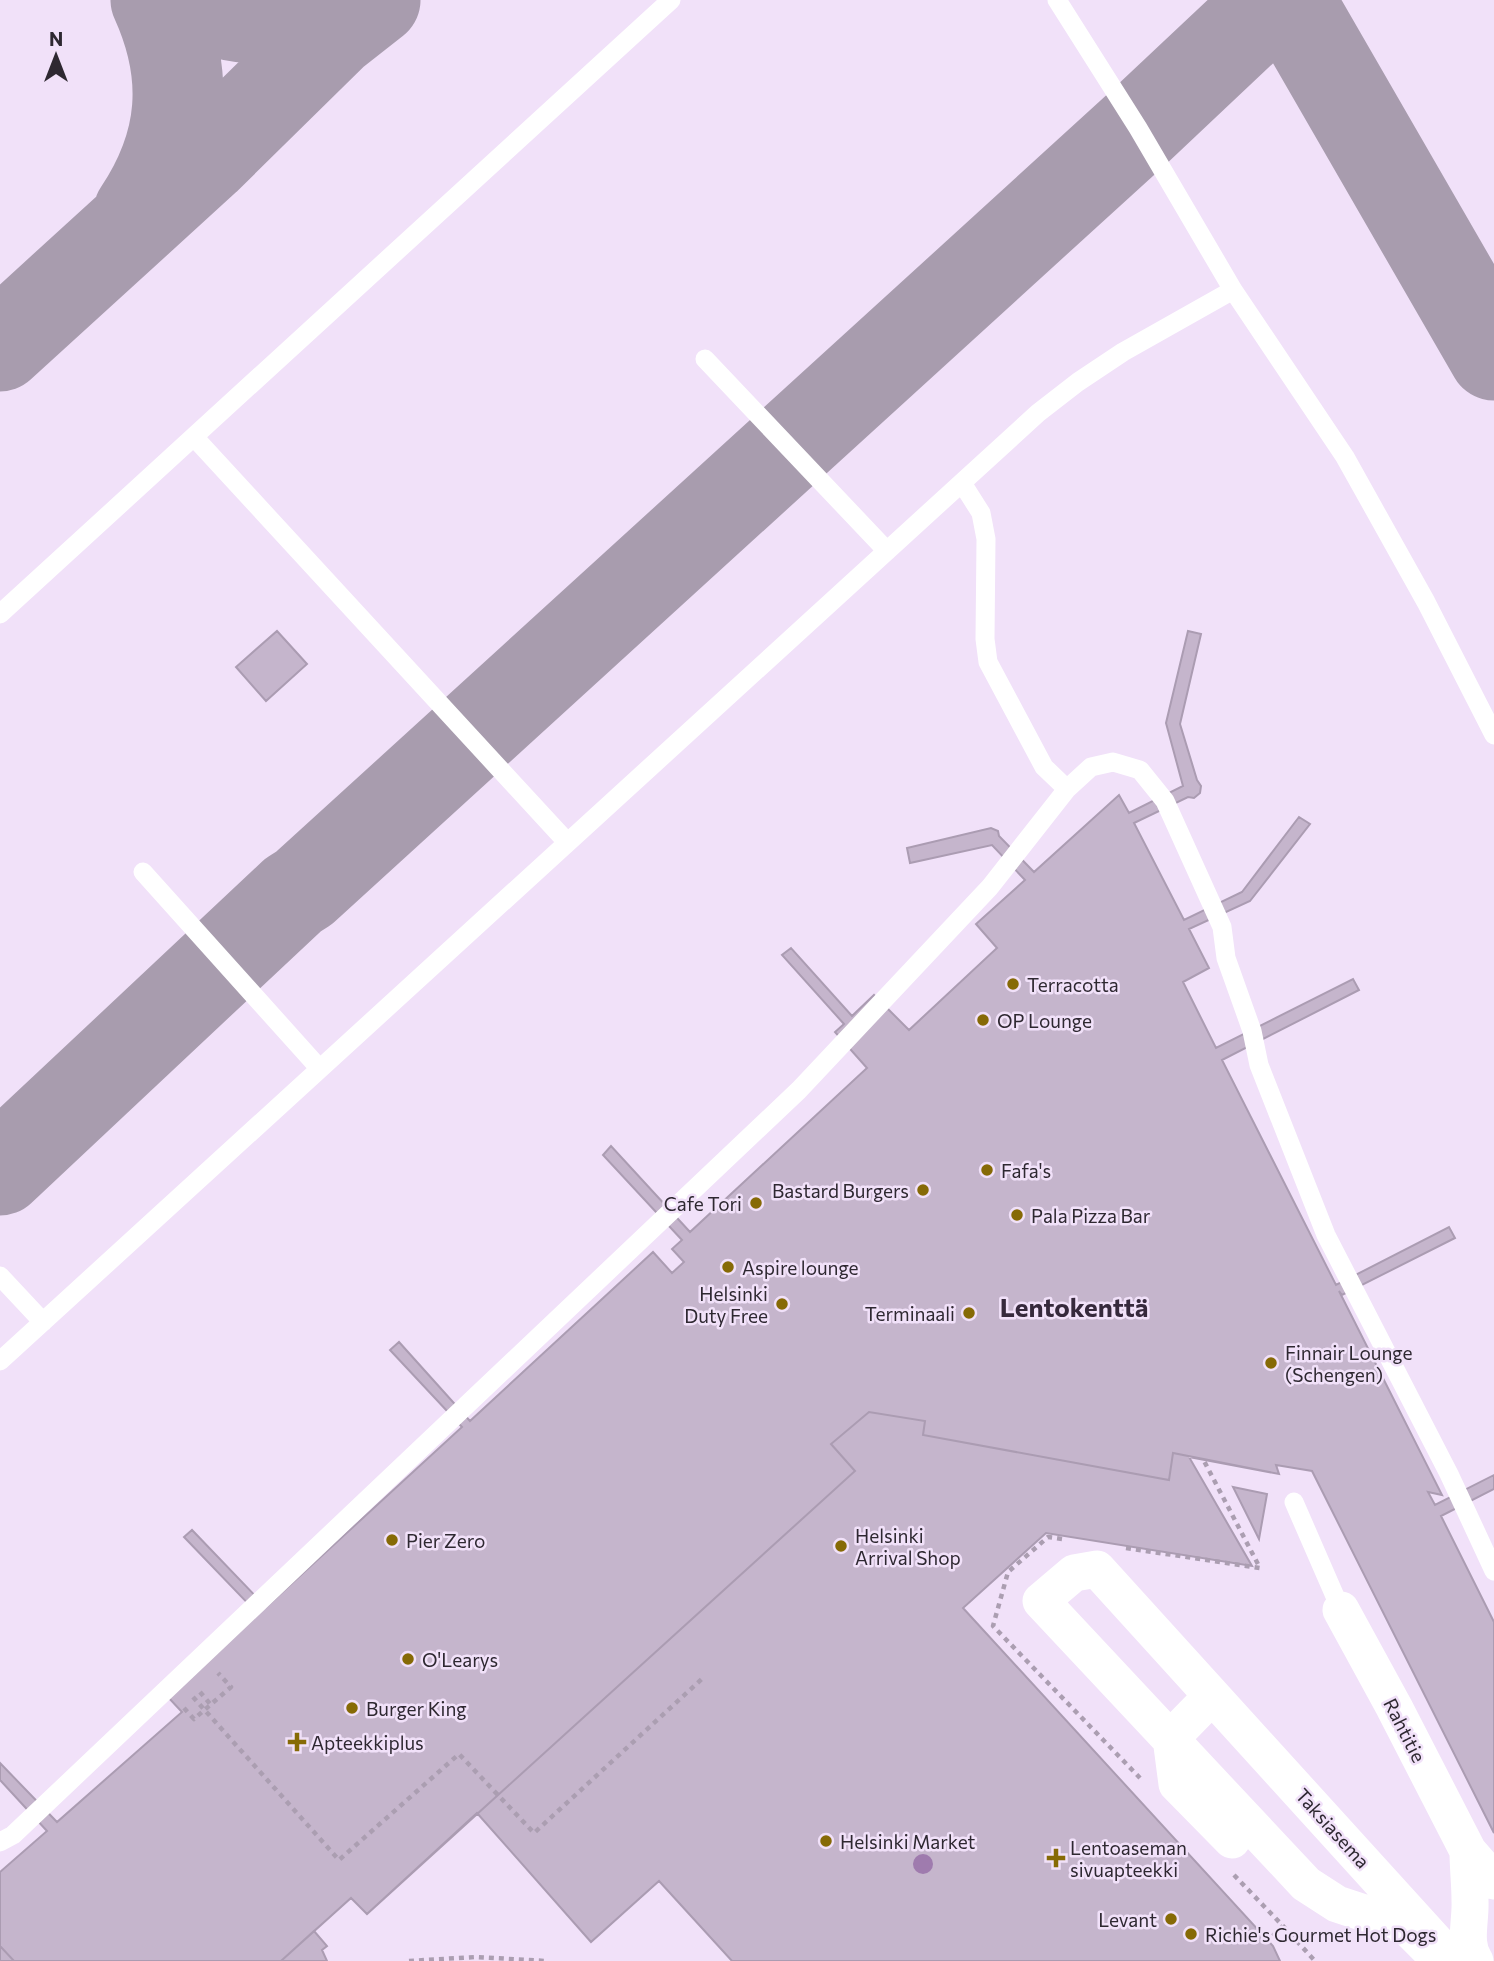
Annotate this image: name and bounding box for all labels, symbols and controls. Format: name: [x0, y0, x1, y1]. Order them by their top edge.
north arrow: [21, 21, 91, 91]
text: N: [49, 27, 63, 50]
place label: Terracotta: [1027, 973, 1119, 996]
marker: Terracotta: [1005, 976, 1021, 992]
place label: OP Lounge: [997, 1009, 1092, 1032]
marker: OP Lounge: [975, 1012, 991, 1028]
place label: Fafa's: [1001, 1159, 1051, 1182]
marker: Fafa's: [979, 1162, 995, 1178]
place label: Bastard Burgers: [772, 1179, 909, 1202]
marker: Bastard Burgers: [915, 1182, 931, 1198]
place label: Cafe Tori: [664, 1192, 742, 1215]
marker: Cafe Tori: [748, 1195, 764, 1211]
place label: Pala Pizza Bar: [1031, 1204, 1151, 1227]
marker: Pala Pizza Bar: [1009, 1207, 1025, 1223]
place label: Aspire lounge: [742, 1256, 859, 1279]
marker: Aspire lounge: [720, 1259, 736, 1275]
place label: Helsinki Duty Free: [684, 1282, 768, 1327]
district label: Lentokenttä: [1000, 1291, 1148, 1322]
marker: Helsinki Duty Free: [774, 1296, 790, 1312]
place label: Terminaali: [865, 1302, 955, 1325]
marker: Terminaali: [961, 1305, 977, 1321]
place label: Finnair Lounge (Schengen): [1285, 1341, 1412, 1386]
marker: Finnair Lounge (Schengen): [1263, 1355, 1279, 1371]
place label: Helsinki Arrival Shop: [855, 1524, 961, 1569]
place label: Pier Zero: [406, 1529, 485, 1552]
marker: Pier Zero: [384, 1532, 400, 1548]
marker: Helsinki Arrival Shop: [833, 1538, 849, 1554]
place label: O'Learys: [422, 1648, 498, 1671]
marker: O'Learys: [400, 1651, 416, 1667]
street label: Rahtitie: [1379, 1694, 1431, 1766]
place label: Burger King: [366, 1697, 467, 1720]
marker: Burger King: [344, 1700, 360, 1716]
place label: Apteekkiplus: [311, 1731, 424, 1754]
marker: Apteekkiplus: [289, 1734, 305, 1750]
street label: Taksiasema: [1291, 1783, 1375, 1873]
place label: Helsinki Market: [840, 1830, 976, 1853]
marker: Helsinki Market: [818, 1833, 834, 1849]
place label: Lentoaseman sivuapteekki: [1070, 1836, 1187, 1881]
marker: Lentoaseman sivuapteekki: [1048, 1850, 1064, 1866]
place label: Levant: [1098, 1908, 1157, 1931]
marker: Levant: [1163, 1911, 1179, 1927]
place label: Richie's Gourmet Hot Dogs: [1205, 1923, 1436, 1946]
marker: Richie's Gourmet Hot Dogs: [1183, 1926, 1199, 1942]

